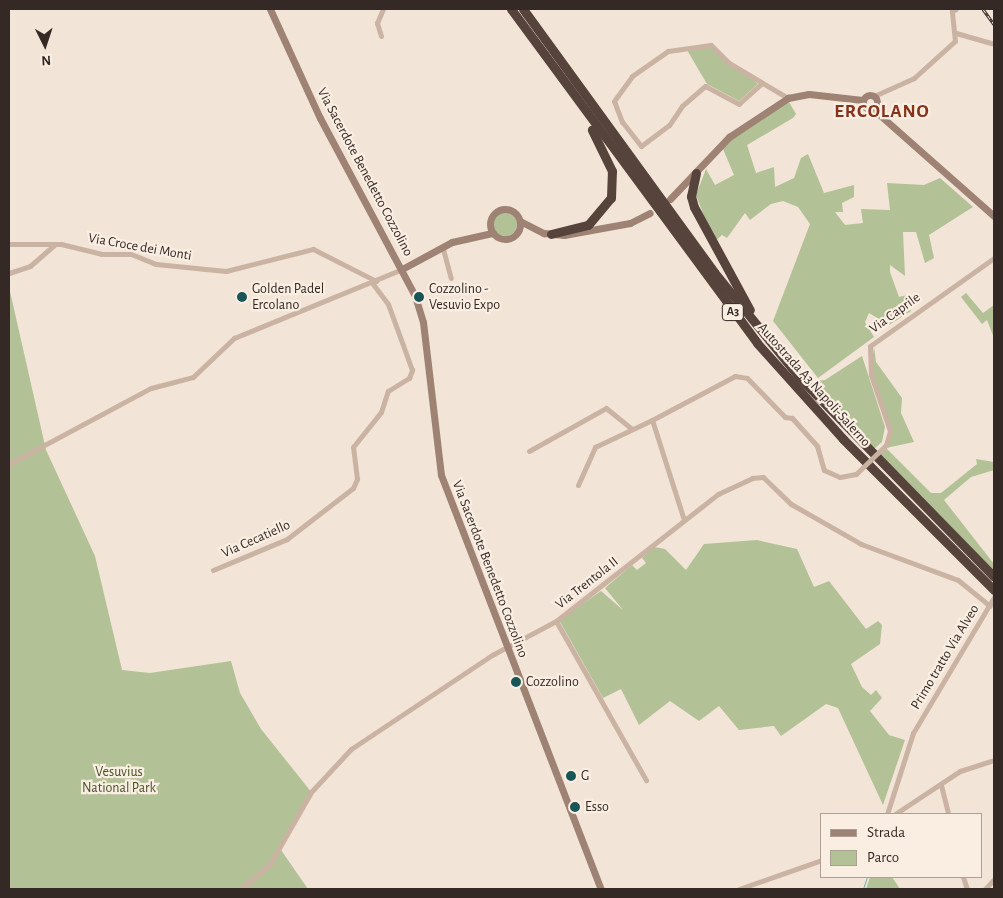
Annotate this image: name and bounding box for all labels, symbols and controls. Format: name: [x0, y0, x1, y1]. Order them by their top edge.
north arrow: [20, 20, 70, 70]
text: N: [41, 53, 51, 67]
street label: Via Sacerdote Benedetto Cozzolino: [313, 85, 417, 259]
district label: ERCOLANO: [833, 101, 931, 123]
street label: Via Croce dei Monti: [87, 230, 193, 264]
place label: Golden Padel Ercolano: [252, 281, 324, 314]
place label: Cozzolino - Vesuvio Expo: [429, 281, 500, 314]
street label: Via Caprile: [866, 289, 924, 337]
marker: Golden Padel Ercolano: [236, 291, 248, 303]
marker: Cozzolino - Vesuvio Expo: [413, 291, 425, 303]
road number: A3: [722, 302, 744, 322]
street label: Autostrada A3 Napoli-Salerno: [754, 320, 874, 450]
street label: Via Sacerdote Benedetto Cozzolino: [448, 478, 532, 660]
street label: Via Cecatiello: [219, 516, 293, 562]
street label: Via Trentola II: [552, 553, 622, 613]
street label: Primo tratto Via Alveo: [907, 602, 983, 712]
place label: Cozzolino: [526, 674, 579, 690]
marker: Cozzolino: [510, 676, 522, 688]
park label: Vesuvius National Park: [82, 764, 156, 796]
place label: G: [581, 768, 589, 784]
marker: G: [565, 770, 577, 782]
place label: Esso: [585, 799, 609, 815]
marker: Esso: [569, 801, 581, 813]
legend: [820, 813, 983, 878]
text: Strada: [867, 825, 905, 840]
text: Parco: [867, 850, 899, 865]

